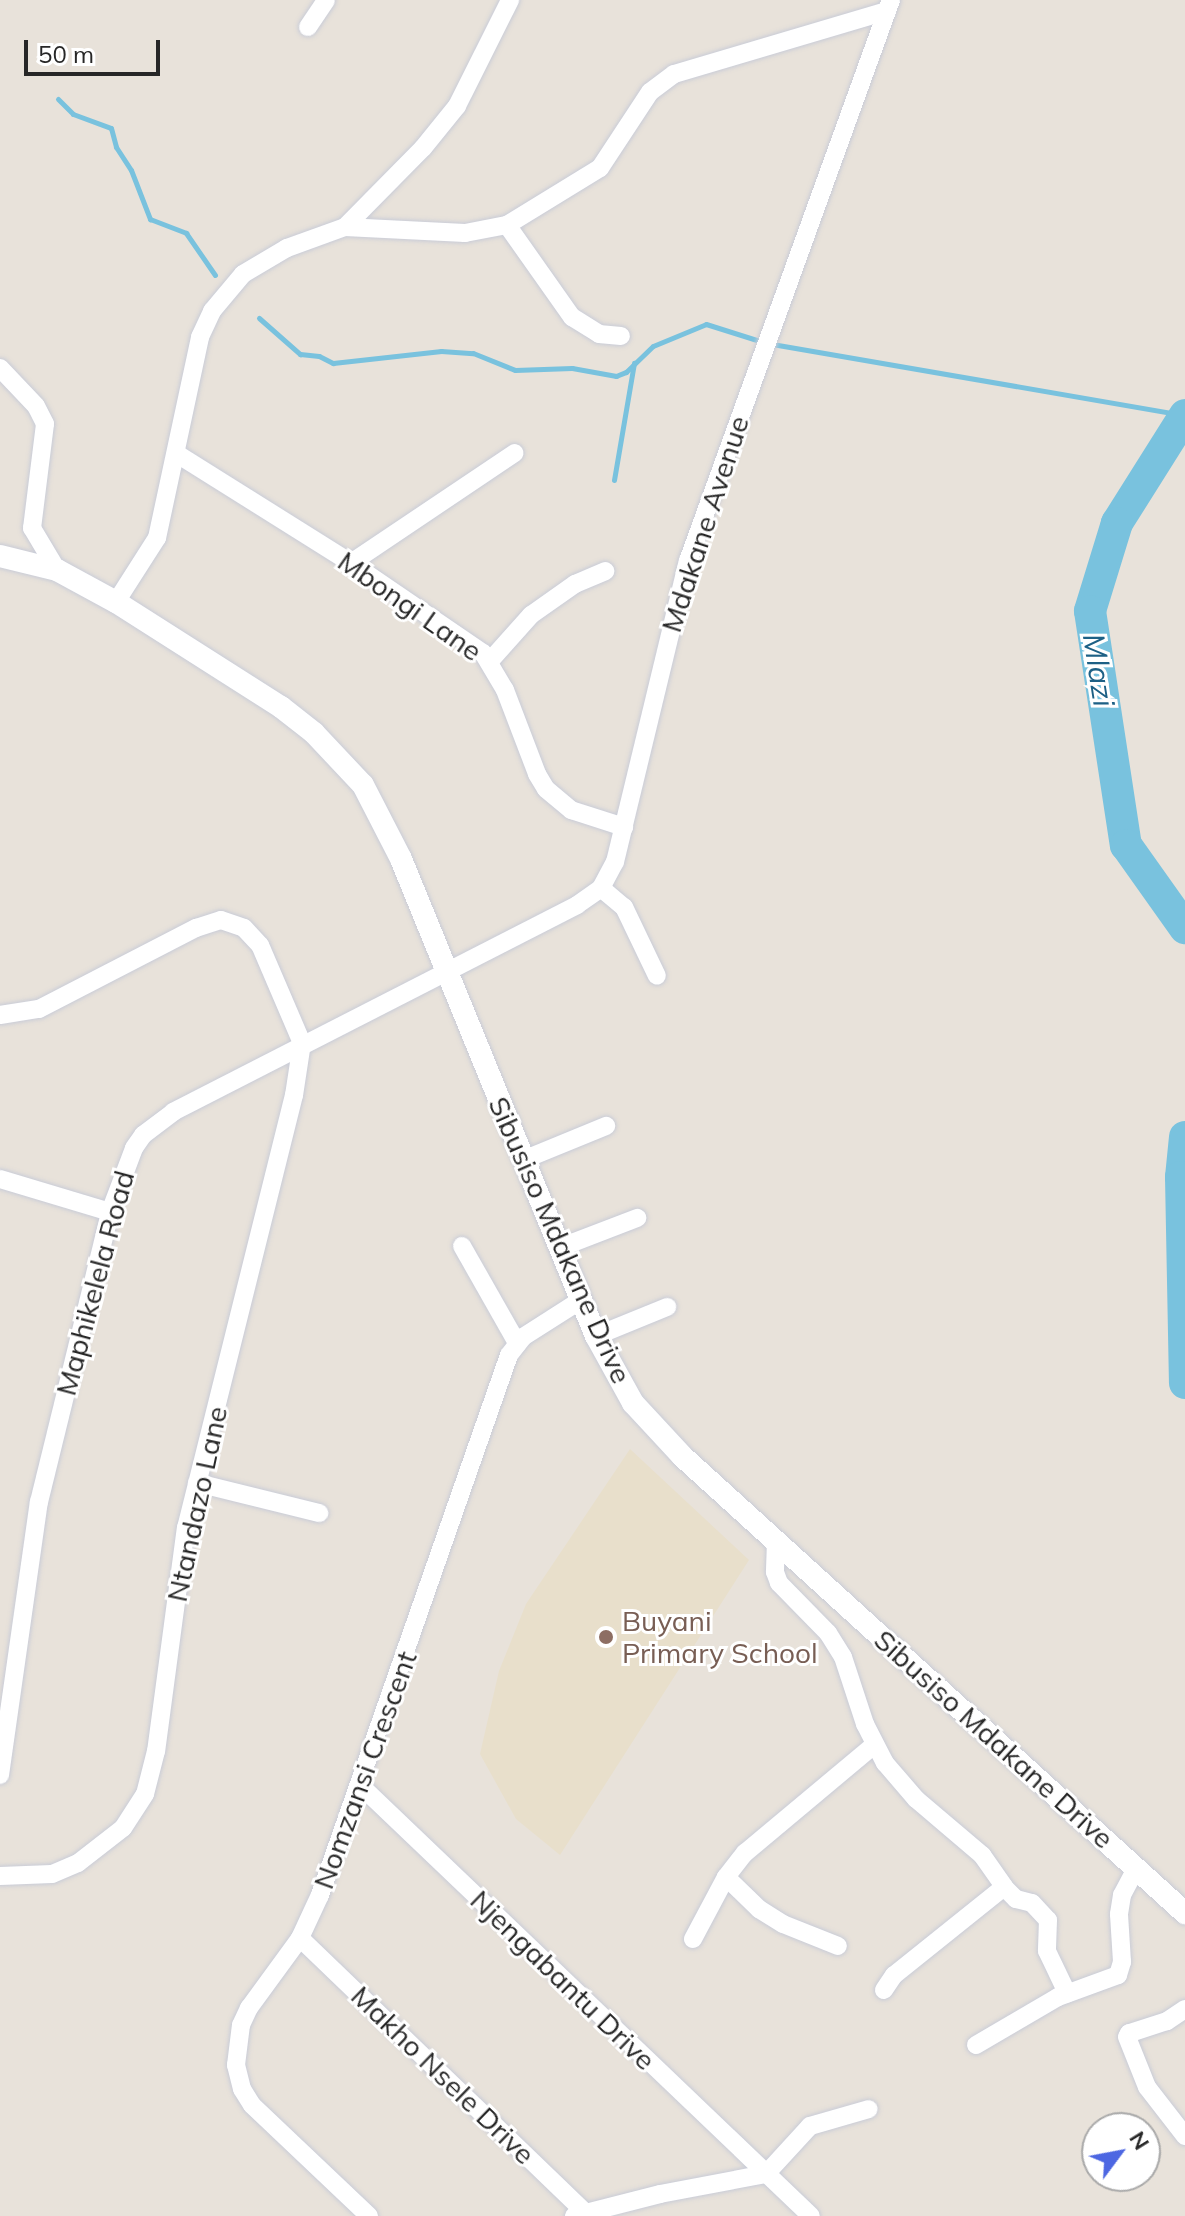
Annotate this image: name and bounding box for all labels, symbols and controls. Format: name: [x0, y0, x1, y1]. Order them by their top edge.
scale bar: [28, 24, 164, 74]
text: 50 m: [38, 39, 94, 69]
street label: Mdakane Avenue: [654, 412, 756, 636]
street label: Mbongi Lane: [332, 544, 488, 668]
water label: Mlazi: [1075, 631, 1123, 709]
street label: Sibusiso Mdakane Drive: [482, 1092, 638, 1388]
street label: Maphikelela Road: [49, 1167, 141, 1399]
street label: Ntandazo Lane: [160, 1403, 234, 1605]
place label: Buyani Primary School: [622, 1604, 818, 1670]
street label: Sibusiso Mdakane Drive: [868, 1623, 1120, 1855]
marker: Buyani Primary School: [597, 1628, 615, 1646]
street label: Nomzansi Crescent: [306, 1647, 424, 1893]
street label: Njengabantu Drive: [464, 1883, 662, 2077]
street label: Makho Nsele Drive: [344, 1979, 542, 2171]
north arrow: [1081, 2112, 1161, 2192]
text: N: [1123, 2126, 1156, 2155]

